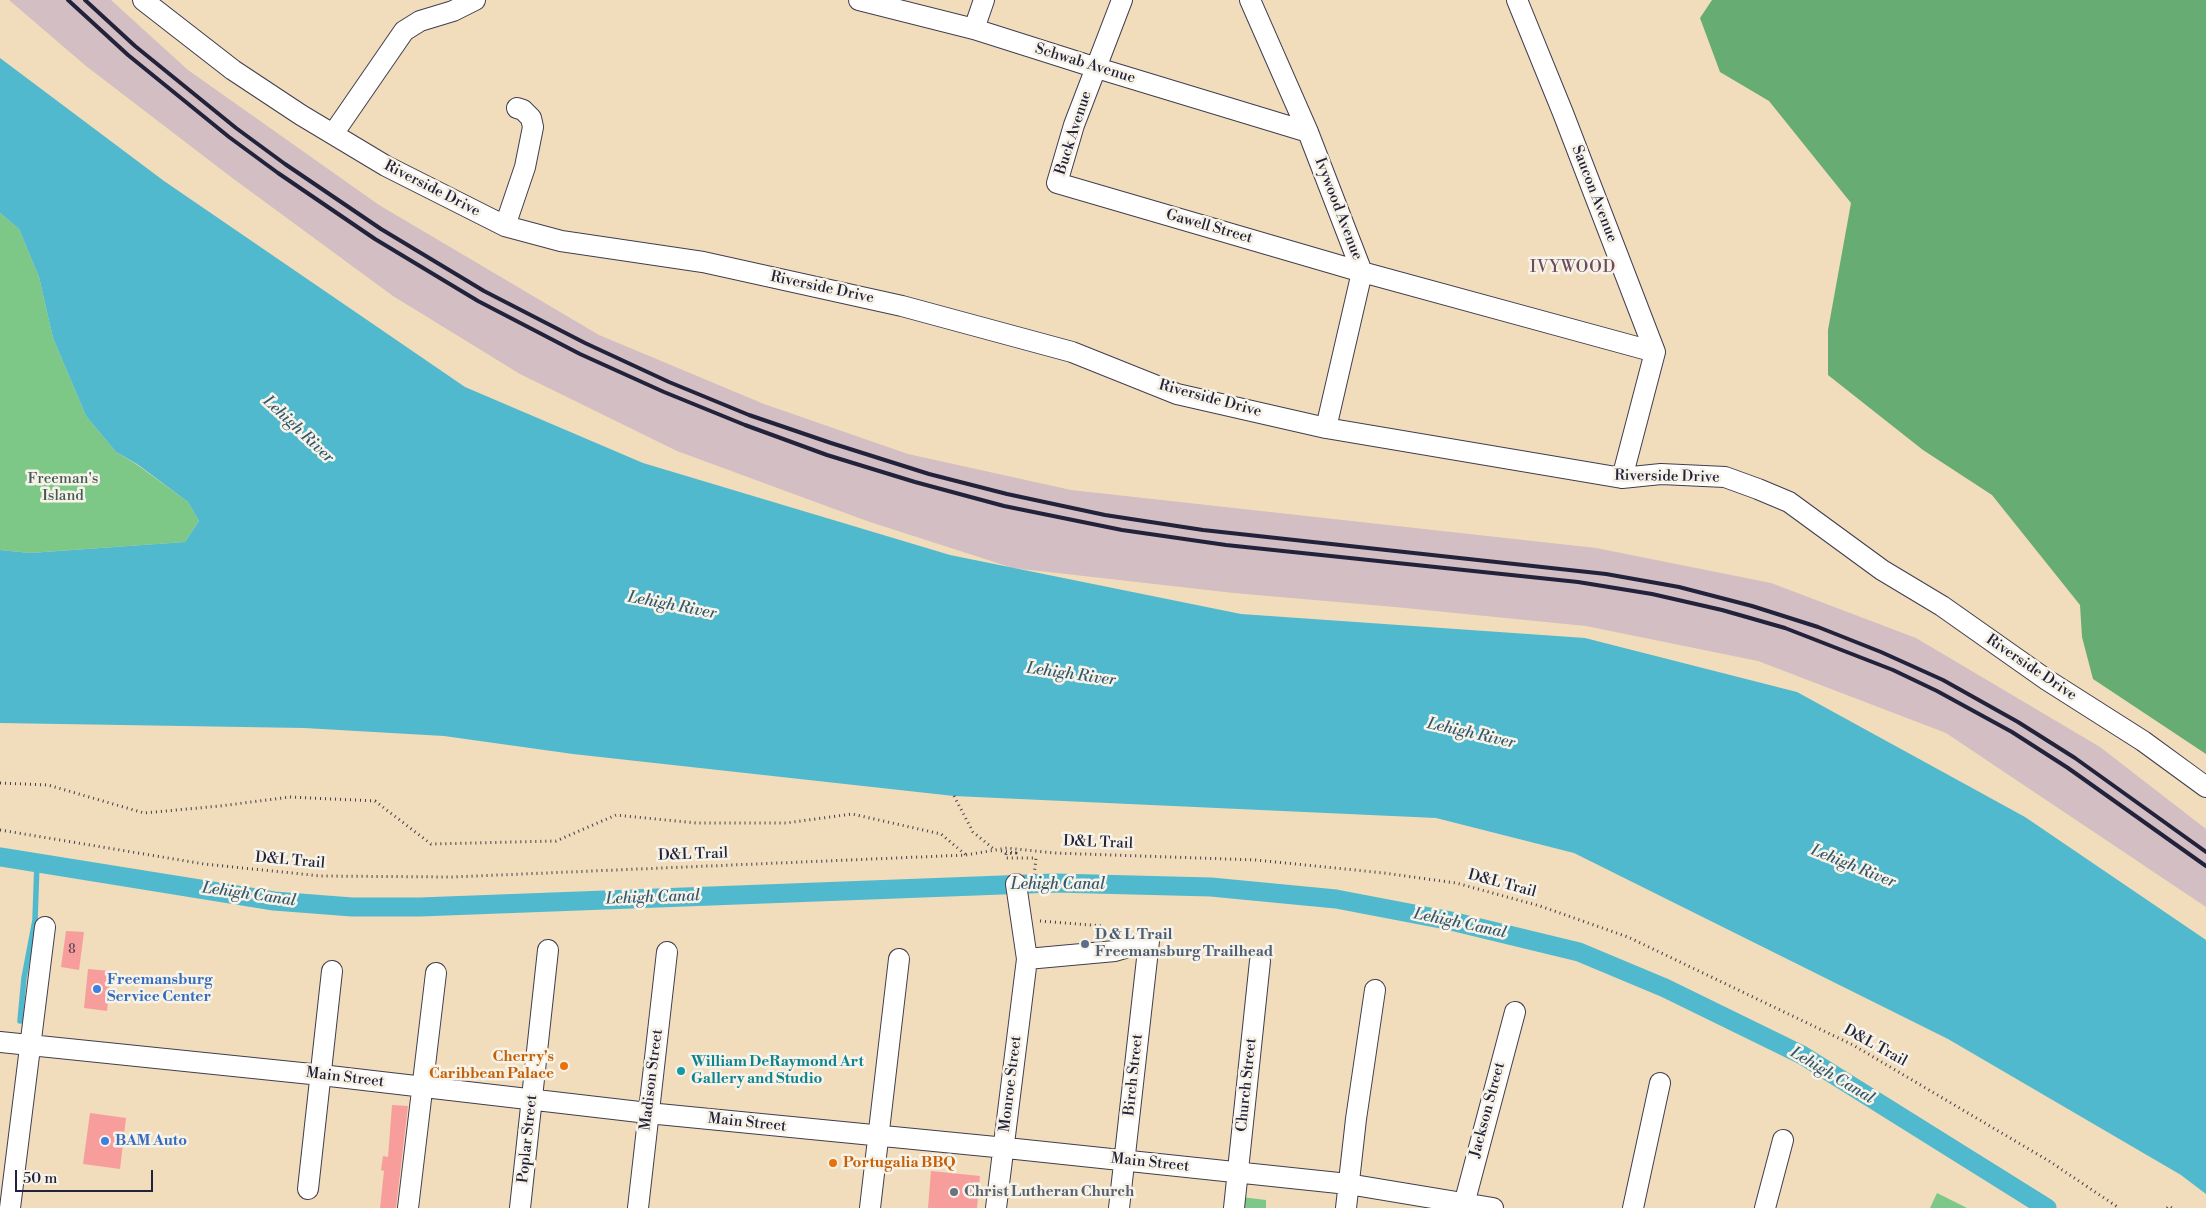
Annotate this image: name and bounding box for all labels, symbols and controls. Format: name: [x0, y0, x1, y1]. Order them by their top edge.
street label: Schwab Avenue: [1033, 40, 1137, 88]
street label: Buck Avenue: [1052, 89, 1096, 177]
street label: Saucon Avenue: [1567, 143, 1621, 245]
street label: Ivywood Avenue: [1310, 155, 1366, 263]
street label: Riverside Drive: [381, 157, 483, 221]
street label: Gawell Street: [1164, 206, 1254, 248]
district label: IVYWOOD: [1529, 258, 1617, 278]
street label: Riverside Drive: [769, 268, 875, 308]
street label: Riverside Drive: [1157, 377, 1263, 421]
water label: Lehigh River: [259, 392, 337, 468]
street label: Riverside Drive: [1614, 467, 1720, 487]
park label: Freeman's Island: [28, 470, 98, 505]
water label: Lehigh River: [626, 588, 718, 624]
street label: Riverside Drive: [1982, 631, 2080, 705]
water label: Lehigh River: [1025, 659, 1117, 691]
water label: Lehigh River: [1425, 715, 1517, 753]
street label: D&L Trail: [1063, 833, 1133, 853]
water label: Lehigh River: [1808, 841, 1898, 893]
street label: D&L Trail: [658, 845, 728, 865]
street label: D&L Trail: [254, 849, 326, 873]
street label: D&L Trail: [1466, 866, 1538, 902]
water label: Lehigh Canal: [1011, 875, 1105, 895]
water label: Lehigh Canal: [201, 879, 297, 911]
water label: Lehigh Canal: [606, 887, 700, 909]
water label: Lehigh Canal: [1412, 905, 1508, 943]
place label: D & L Trail Freemansburg Trailhead: [1095, 926, 1273, 961]
marker: D & L Trail Freemansburg Trailhead: [1079, 938, 1091, 950]
house number: 8: [68, 943, 76, 957]
place label: Freemansburg Service Center: [107, 971, 213, 1006]
marker: Freemansburg Service Center: [91, 983, 103, 995]
street label: D&L Trail: [1840, 1021, 1910, 1071]
street label: Madison Street: [637, 1028, 667, 1132]
street label: Birch Street: [1121, 1033, 1147, 1117]
street label: Monroe Street: [996, 1035, 1026, 1133]
street label: Church Street: [1233, 1037, 1261, 1133]
water label: Lehigh Canal: [1787, 1043, 1877, 1109]
place label: Cherry's Caribbean Palace: [429, 1048, 554, 1083]
place label: William DeRaymond Art Gallery and Studio: [691, 1053, 864, 1088]
marker: Cherry's Caribbean Palace: [558, 1060, 570, 1072]
street label: Jackson Street: [1467, 1060, 1509, 1160]
street label: Main Street: [305, 1064, 385, 1092]
marker: William DeRaymond Art Gallery and Studio: [675, 1065, 687, 1077]
street label: Poplar Street: [514, 1094, 542, 1184]
street label: Main Street: [707, 1110, 787, 1136]
place label: BAM Auto: [115, 1132, 187, 1150]
marker: BAM Auto: [99, 1135, 111, 1147]
street label: Main Street: [1110, 1150, 1190, 1176]
place label: Portugalia BBQ: [843, 1154, 956, 1172]
marker: Portugalia BBQ: [827, 1157, 839, 1169]
scale bar: [18, 1160, 155, 1192]
text: 50 m: [23, 1169, 57, 1188]
place label: Christ Lutheran Church: [964, 1183, 1134, 1201]
marker: Christ Lutheran Church: [948, 1186, 960, 1198]

